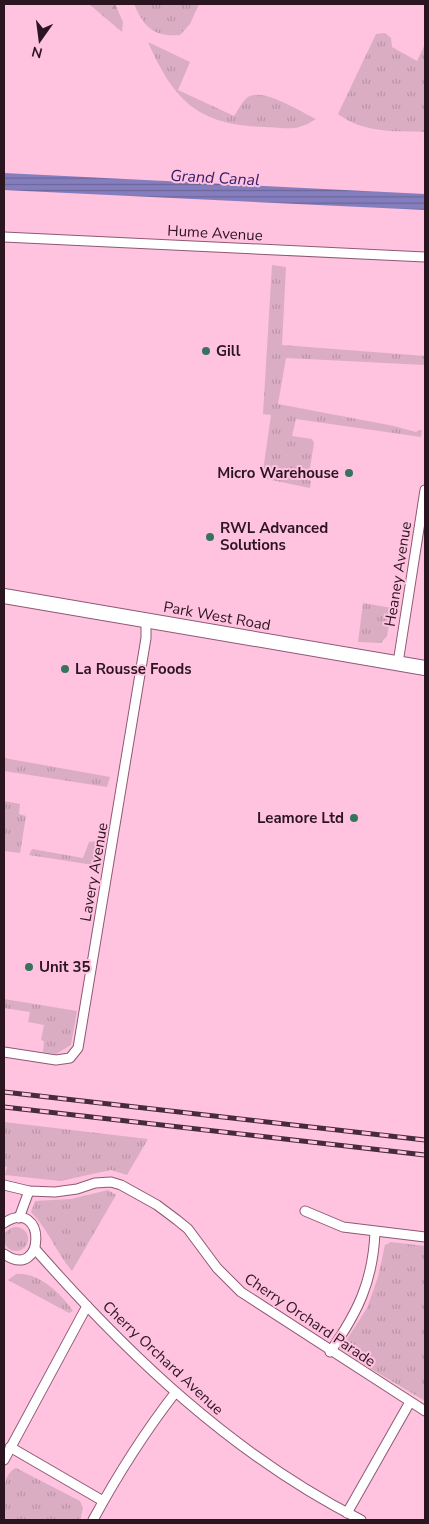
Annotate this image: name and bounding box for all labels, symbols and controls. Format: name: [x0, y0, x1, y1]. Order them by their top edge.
north arrow: [15, 15, 65, 65]
text: N: [30, 42, 44, 63]
water label: Grand Canal: [170, 165, 261, 191]
street label: Hume Avenue: [167, 221, 263, 245]
place label: Gill: [216, 341, 241, 361]
marker: Gill: [200, 345, 212, 357]
place label: Micro Warehouse: [217, 463, 339, 483]
marker: Micro Warehouse: [343, 467, 355, 479]
place label: RWL Advanced Solutions: [220, 518, 328, 555]
street label: Heaney Avenue: [380, 520, 416, 628]
marker: RWL Advanced Solutions: [204, 531, 216, 543]
street label: Park West Road: [162, 597, 272, 635]
place label: La Rousse Foods: [75, 659, 192, 679]
marker: La Rousse Foods: [59, 663, 71, 675]
place label: Leamore Ltd: [257, 808, 344, 828]
marker: Leamore Ltd: [348, 812, 360, 824]
street label: Lavery Avenue: [75, 821, 113, 923]
place label: Unit 35: [39, 957, 90, 977]
marker: Unit 35: [23, 961, 35, 973]
street label: Cherry Orchard Parade: [240, 1269, 380, 1371]
street label: Cherry Orchard Avenue: [98, 1297, 228, 1419]

